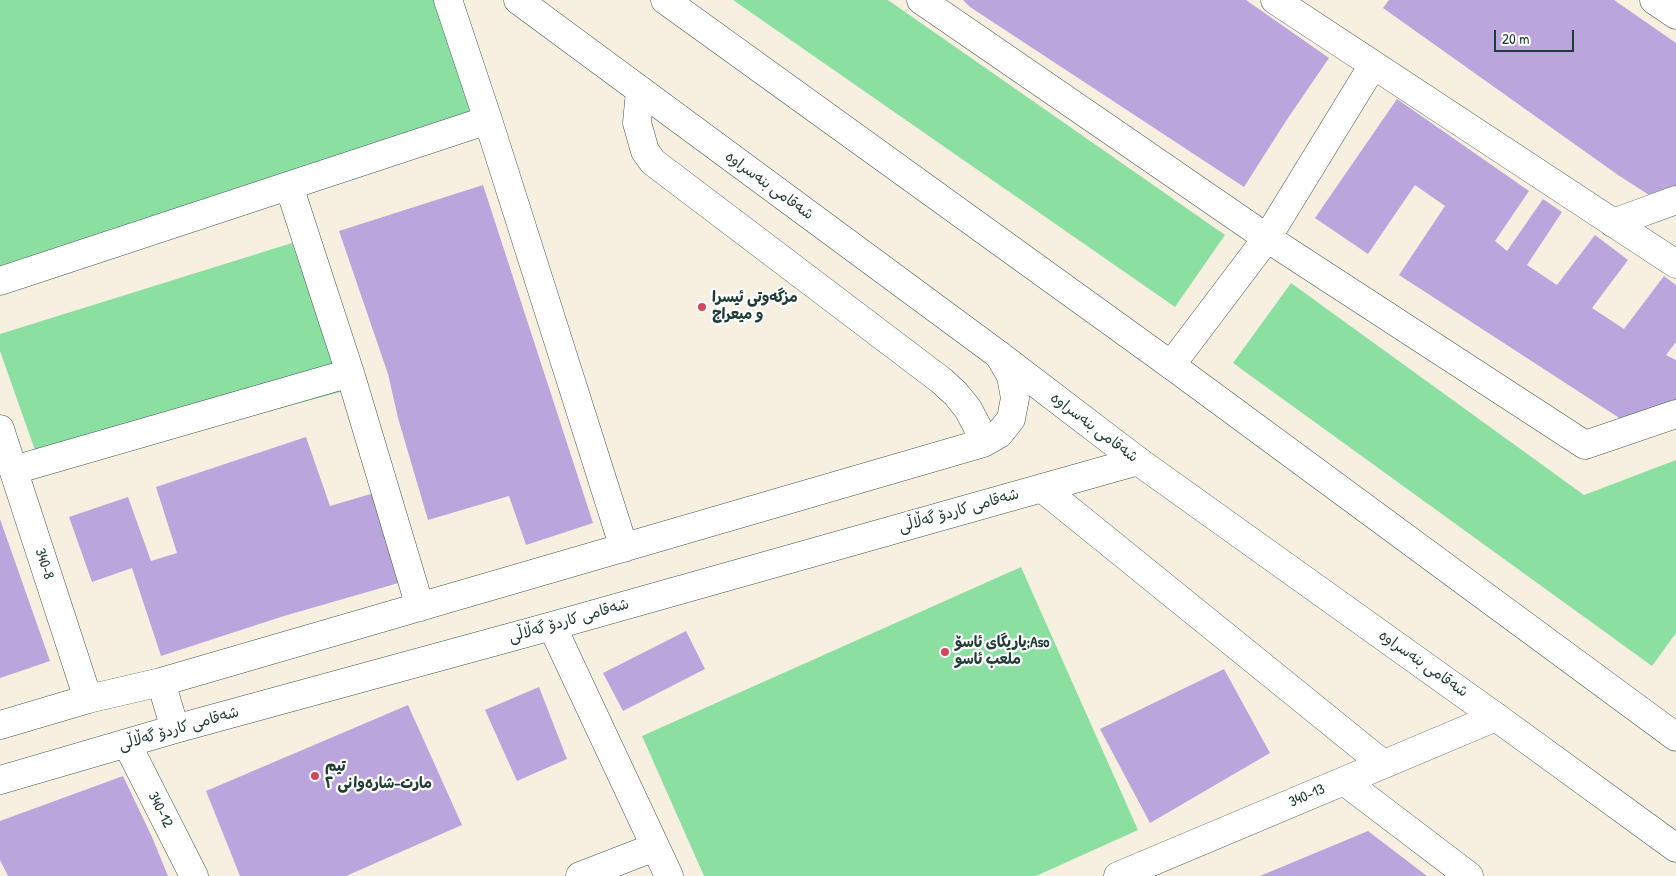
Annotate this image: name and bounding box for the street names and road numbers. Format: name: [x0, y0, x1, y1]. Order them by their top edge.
street label: شەقامی بنەسراوە: [721, 148, 817, 224]
street label: شەقامی بنەسراوە: [1047, 389, 1141, 467]
street label: شەقامی کاردۆ گەڵاڵی: [897, 485, 1021, 537]
street label: 340-8: [31, 546, 57, 582]
street label: شەقامی کاردۆ گەڵاڵی: [507, 595, 631, 647]
street label: شەقامی بنەسراوە: [1375, 626, 1471, 702]
street label: شەقامی کاردۆ گەڵاڵی: [117, 703, 241, 755]
street label: 340-13: [1286, 780, 1328, 812]
street label: 340-12: [143, 789, 177, 831]

